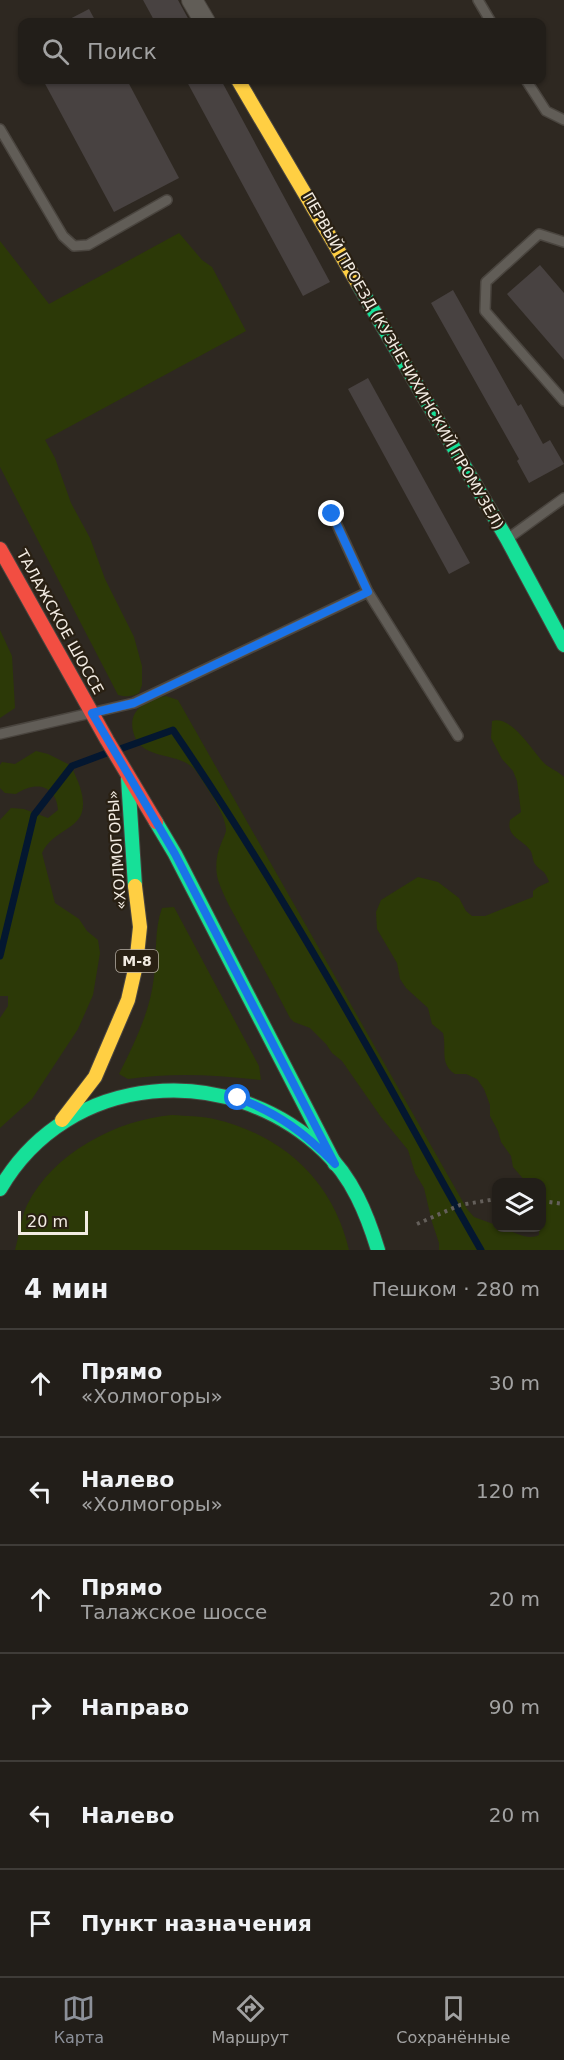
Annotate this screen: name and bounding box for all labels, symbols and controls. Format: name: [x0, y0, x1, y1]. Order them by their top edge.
search box: [18, 18, 546, 84]
icon: search: [39, 35, 72, 68]
text: Поиск: [87, 39, 157, 64]
street label: ПЕРВЫЙ ПРОЕЗД (КУЗНЕЧИХИНСКИЙ ПРОМУЗЕЛ): [299, 189, 508, 533]
route end: [318, 500, 344, 526]
street label: ТАЛАЖСКОЕ ШОССЕ: [12, 546, 107, 697]
street label: «ХОЛМОГОРЫ»: [104, 790, 130, 910]
road number: М-8: [116, 950, 158, 972]
route start: [224, 1084, 250, 1110]
map controls: [492, 1178, 546, 1232]
button: layers: [492, 1178, 546, 1232]
scale bar: [18, 1208, 88, 1236]
text: 20 m: [27, 1212, 68, 1231]
text: 4 мин: [24, 1274, 109, 1304]
text: Пешком · 280 m: [372, 1277, 540, 1301]
text: Прямо: [81, 1359, 162, 1384]
icon: ahead: [24, 1367, 57, 1400]
text: 30 m: [489, 1371, 540, 1395]
text: «Холмогоры»: [81, 1384, 223, 1408]
text: Налево: [81, 1467, 174, 1492]
icon: left: [24, 1475, 57, 1508]
text: 120 m: [476, 1479, 540, 1503]
text: «Холмогоры»: [81, 1492, 223, 1516]
text: Прямо: [81, 1575, 162, 1600]
icon: ahead: [24, 1583, 57, 1616]
text: 20 m: [489, 1587, 540, 1611]
text: Талажское шоссе: [81, 1600, 267, 1624]
icon: right: [24, 1691, 57, 1724]
text: Направо: [81, 1695, 189, 1720]
text: 90 m: [489, 1695, 540, 1719]
icon: left: [24, 1799, 57, 1832]
text: Налево: [81, 1803, 174, 1828]
text: 20 m: [489, 1803, 540, 1827]
icon: arrive: [24, 1907, 57, 1940]
text: Пункт назначения: [81, 1911, 312, 1936]
tab: Карта: [54, 1992, 104, 2047]
tab: Маршрут: [211, 1992, 289, 2047]
tab: Сохранённые: [396, 1992, 510, 2047]

